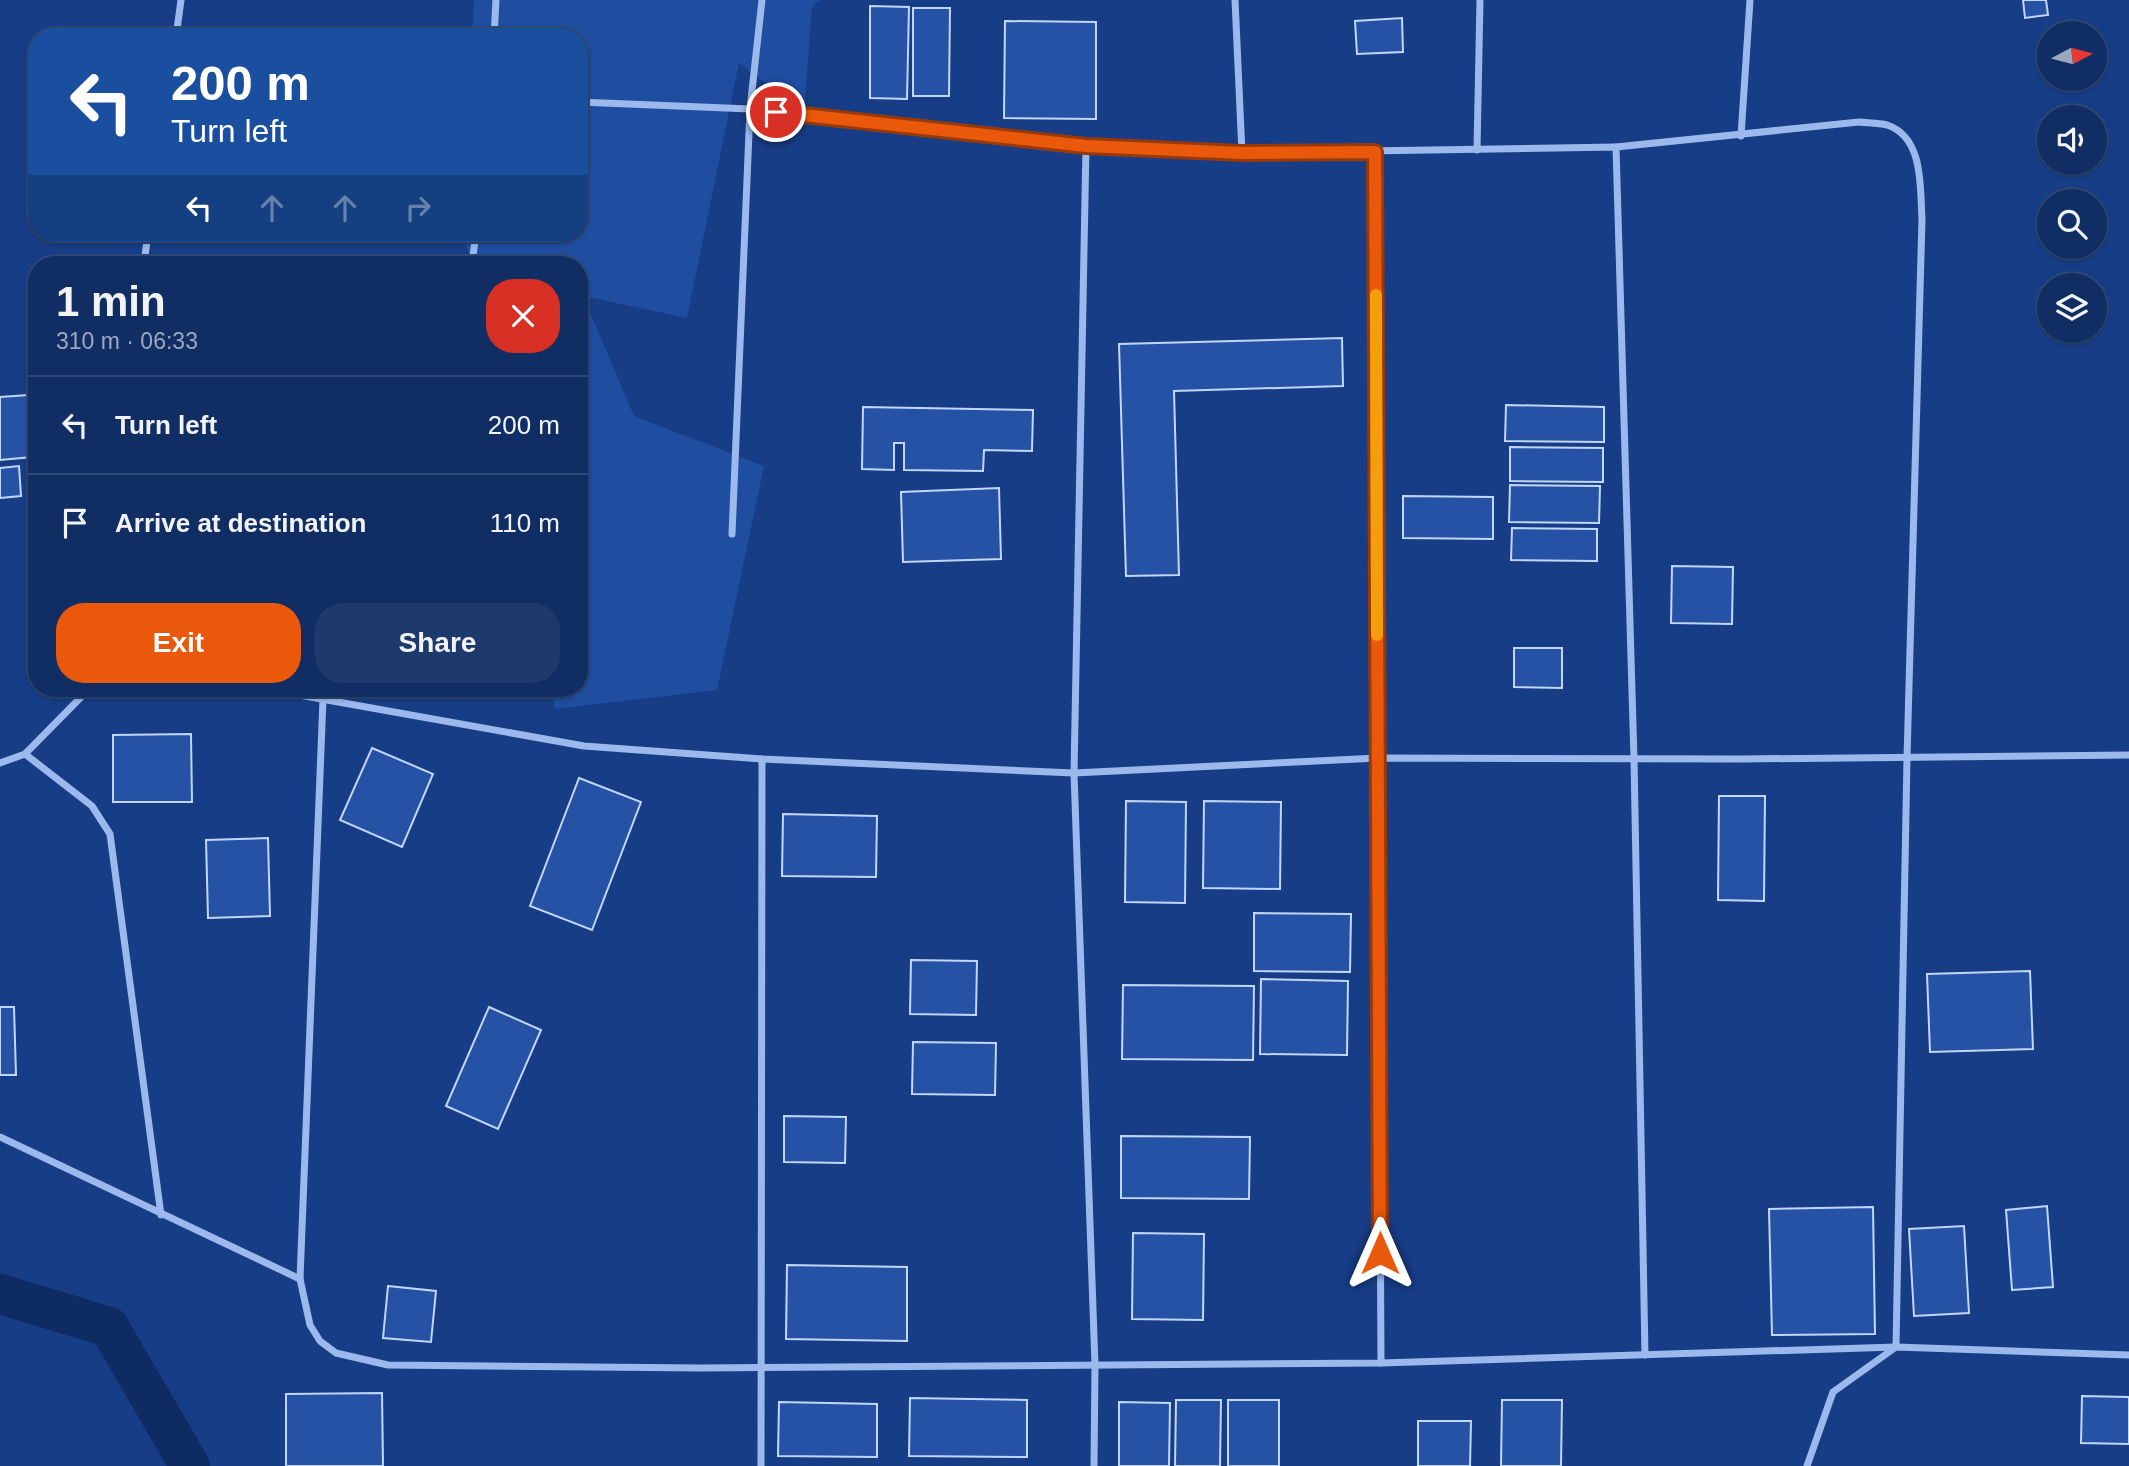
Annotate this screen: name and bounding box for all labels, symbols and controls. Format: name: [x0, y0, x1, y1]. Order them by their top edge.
north arrow: [2037, 21, 2107, 91]
map controls: [2037, 21, 2107, 343]
icon: left: [56, 56, 147, 147]
text: 200 m: [171, 56, 310, 110]
pin: [746, 82, 806, 142]
icon: arrive: [757, 93, 795, 131]
button: sound: [2037, 105, 2107, 175]
text: Turn left: [171, 113, 287, 149]
icon: left: [180, 189, 218, 227]
icon: ahead: [253, 189, 291, 227]
icon: ahead: [326, 189, 364, 227]
icon: right: [399, 189, 437, 227]
button: search: [2037, 189, 2107, 259]
button: layers: [2037, 273, 2107, 343]
text: 1 min: [56, 278, 166, 325]
button: close: [486, 279, 560, 353]
text: 310 m · 06:33: [56, 328, 198, 354]
icon: left: [56, 406, 94, 444]
text: Turn left: [115, 410, 217, 440]
text: 200 m: [488, 410, 560, 440]
icon: arrive: [56, 504, 94, 542]
text: Arrive at destination: [115, 508, 366, 538]
text: 110 m: [490, 508, 560, 538]
button: Exit: [56, 603, 301, 683]
button: Share: [315, 603, 560, 683]
position arrow: [1343, 1216, 1417, 1290]

